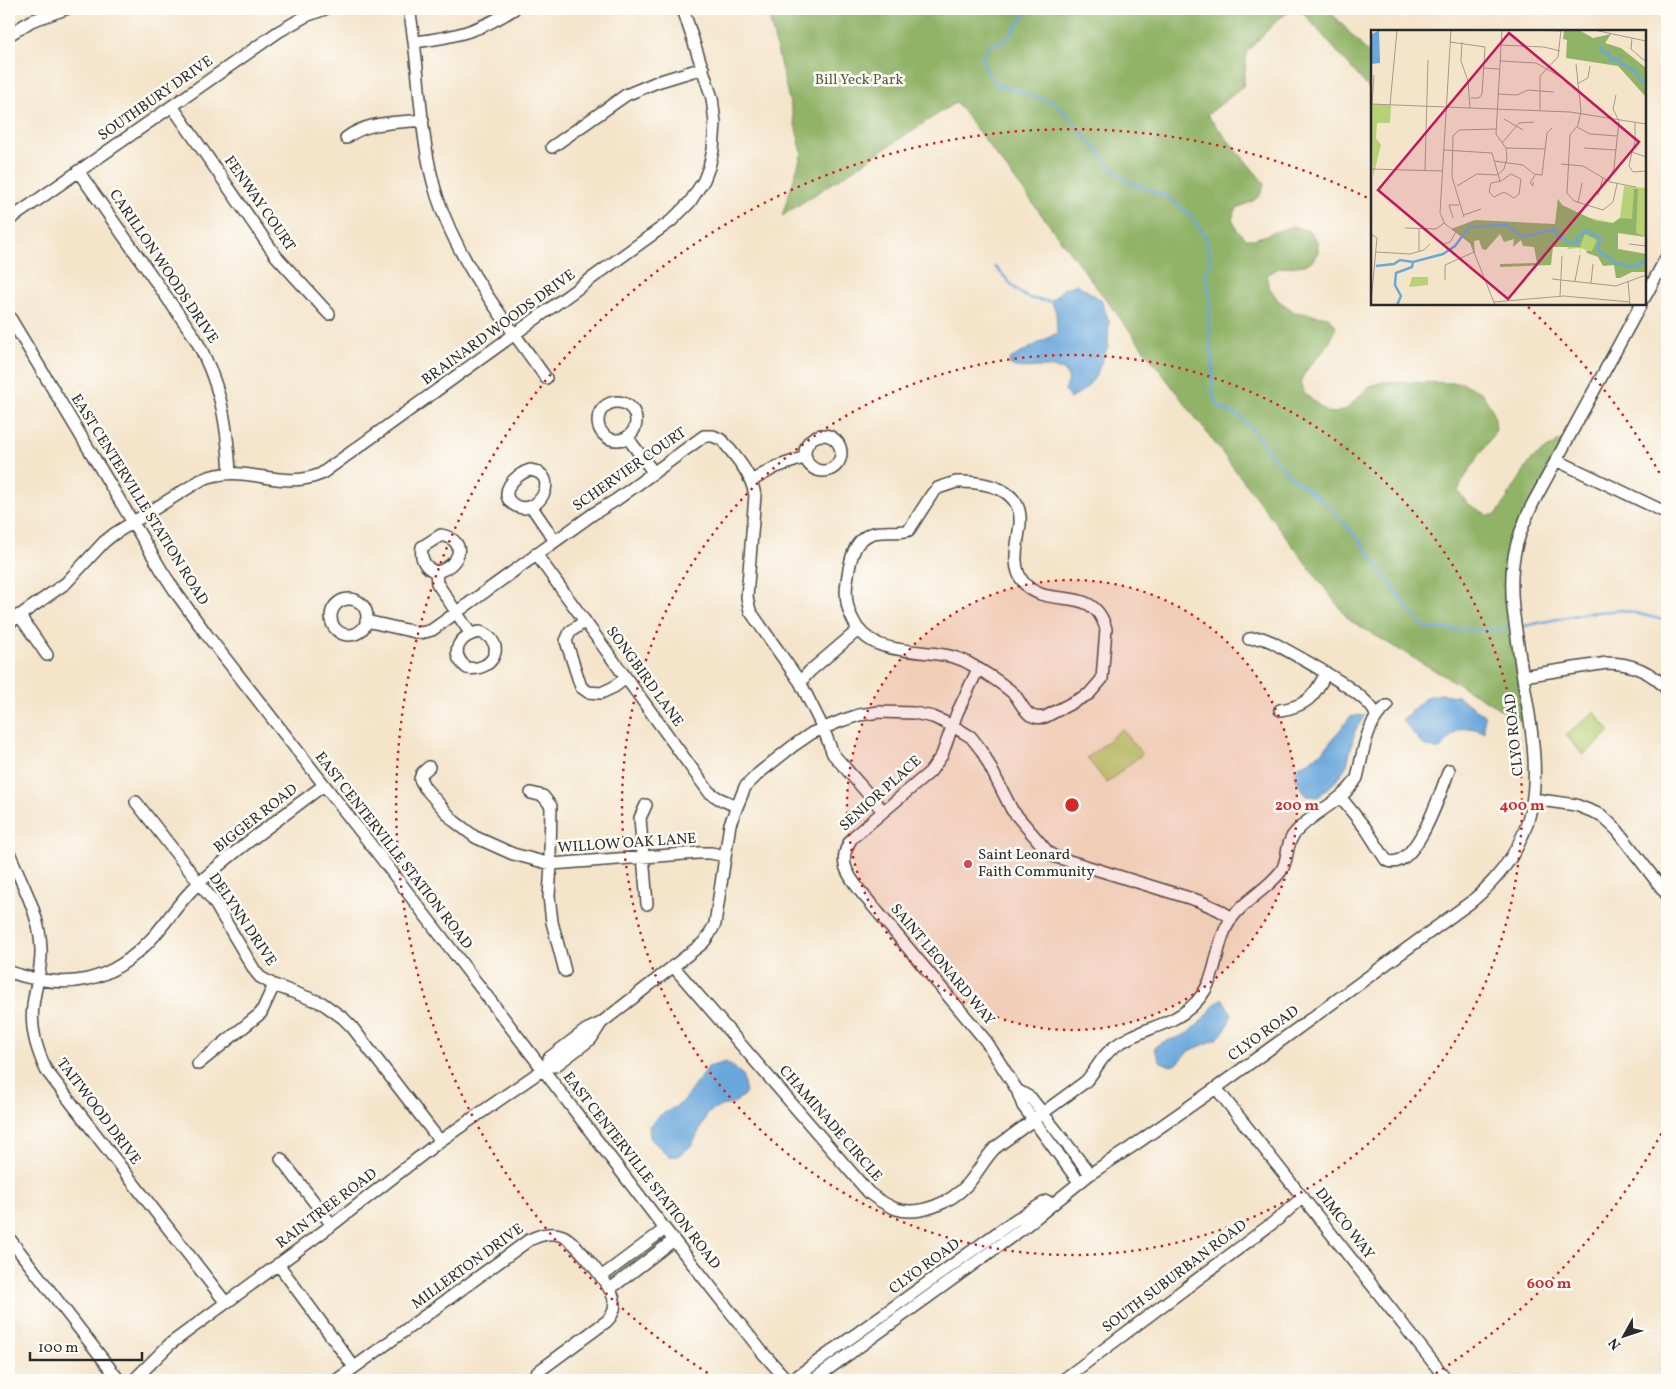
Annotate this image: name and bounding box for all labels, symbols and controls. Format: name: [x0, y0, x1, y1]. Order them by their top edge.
inset map: [1371, 30, 1646, 305]
street label: SOUTHBURY DRIVE: [94, 51, 218, 147]
park label: Bill Yeck Park: [815, 70, 903, 91]
street label: FENWAY COURT: [218, 152, 300, 256]
street label: CARILLON WOODS DRIVE: [103, 186, 223, 348]
street label: BRAINARD WOODS DRIVE: [418, 265, 580, 391]
street label: EAST CENTERVILLE STATION ROAD: [65, 390, 213, 610]
street label: SCHERVIER COURT: [569, 423, 691, 517]
street label: SONGBIRD LANE: [600, 623, 688, 731]
street label: CLYO ROAD: [1500, 693, 1530, 777]
street label: EAST CENTERVILLE STATION ROAD: [309, 748, 477, 954]
street label: SENIOR PLACE: [835, 751, 927, 837]
street label: BIGGER ROAD: [210, 780, 302, 858]
centre of rings: [1063, 796, 1081, 814]
text: 200 m: [1275, 796, 1319, 817]
text: 400 m: [1500, 796, 1545, 817]
street label: WILLOW OAK LANE: [557, 829, 697, 859]
place label: Saint Leonard Faith Community: [978, 845, 1095, 883]
marker: Saint Leonard Faith Community: [962, 858, 974, 870]
street label: DELYNN DRIVE: [203, 869, 281, 971]
street label: SAINT LEONARD WAY: [885, 900, 999, 1031]
street label: CLYO ROAD: [1224, 1001, 1304, 1067]
street label: TAITWOOD DRIVE: [51, 1054, 145, 1170]
street label: CHAMINADE CIRCLE: [774, 1061, 886, 1187]
street label: EAST CENTERVILLE STATION ROAD: [557, 1068, 725, 1274]
street label: RAIN TREE ROAD: [272, 1164, 382, 1254]
street label: DIMCO WAY: [1309, 1184, 1379, 1265]
street label: SOUTH SUBURBAN ROAD: [1098, 1216, 1252, 1338]
street label: MILLERTON DRIVE: [408, 1219, 528, 1315]
street label: CLYO ROAD: [885, 1234, 965, 1300]
text: 600 m: [1527, 1274, 1572, 1295]
north arrow: [1598, 1312, 1648, 1362]
scale bar: [30, 1329, 142, 1361]
text: N: [1605, 1333, 1626, 1353]
text: 100 m: [38, 1338, 78, 1359]

